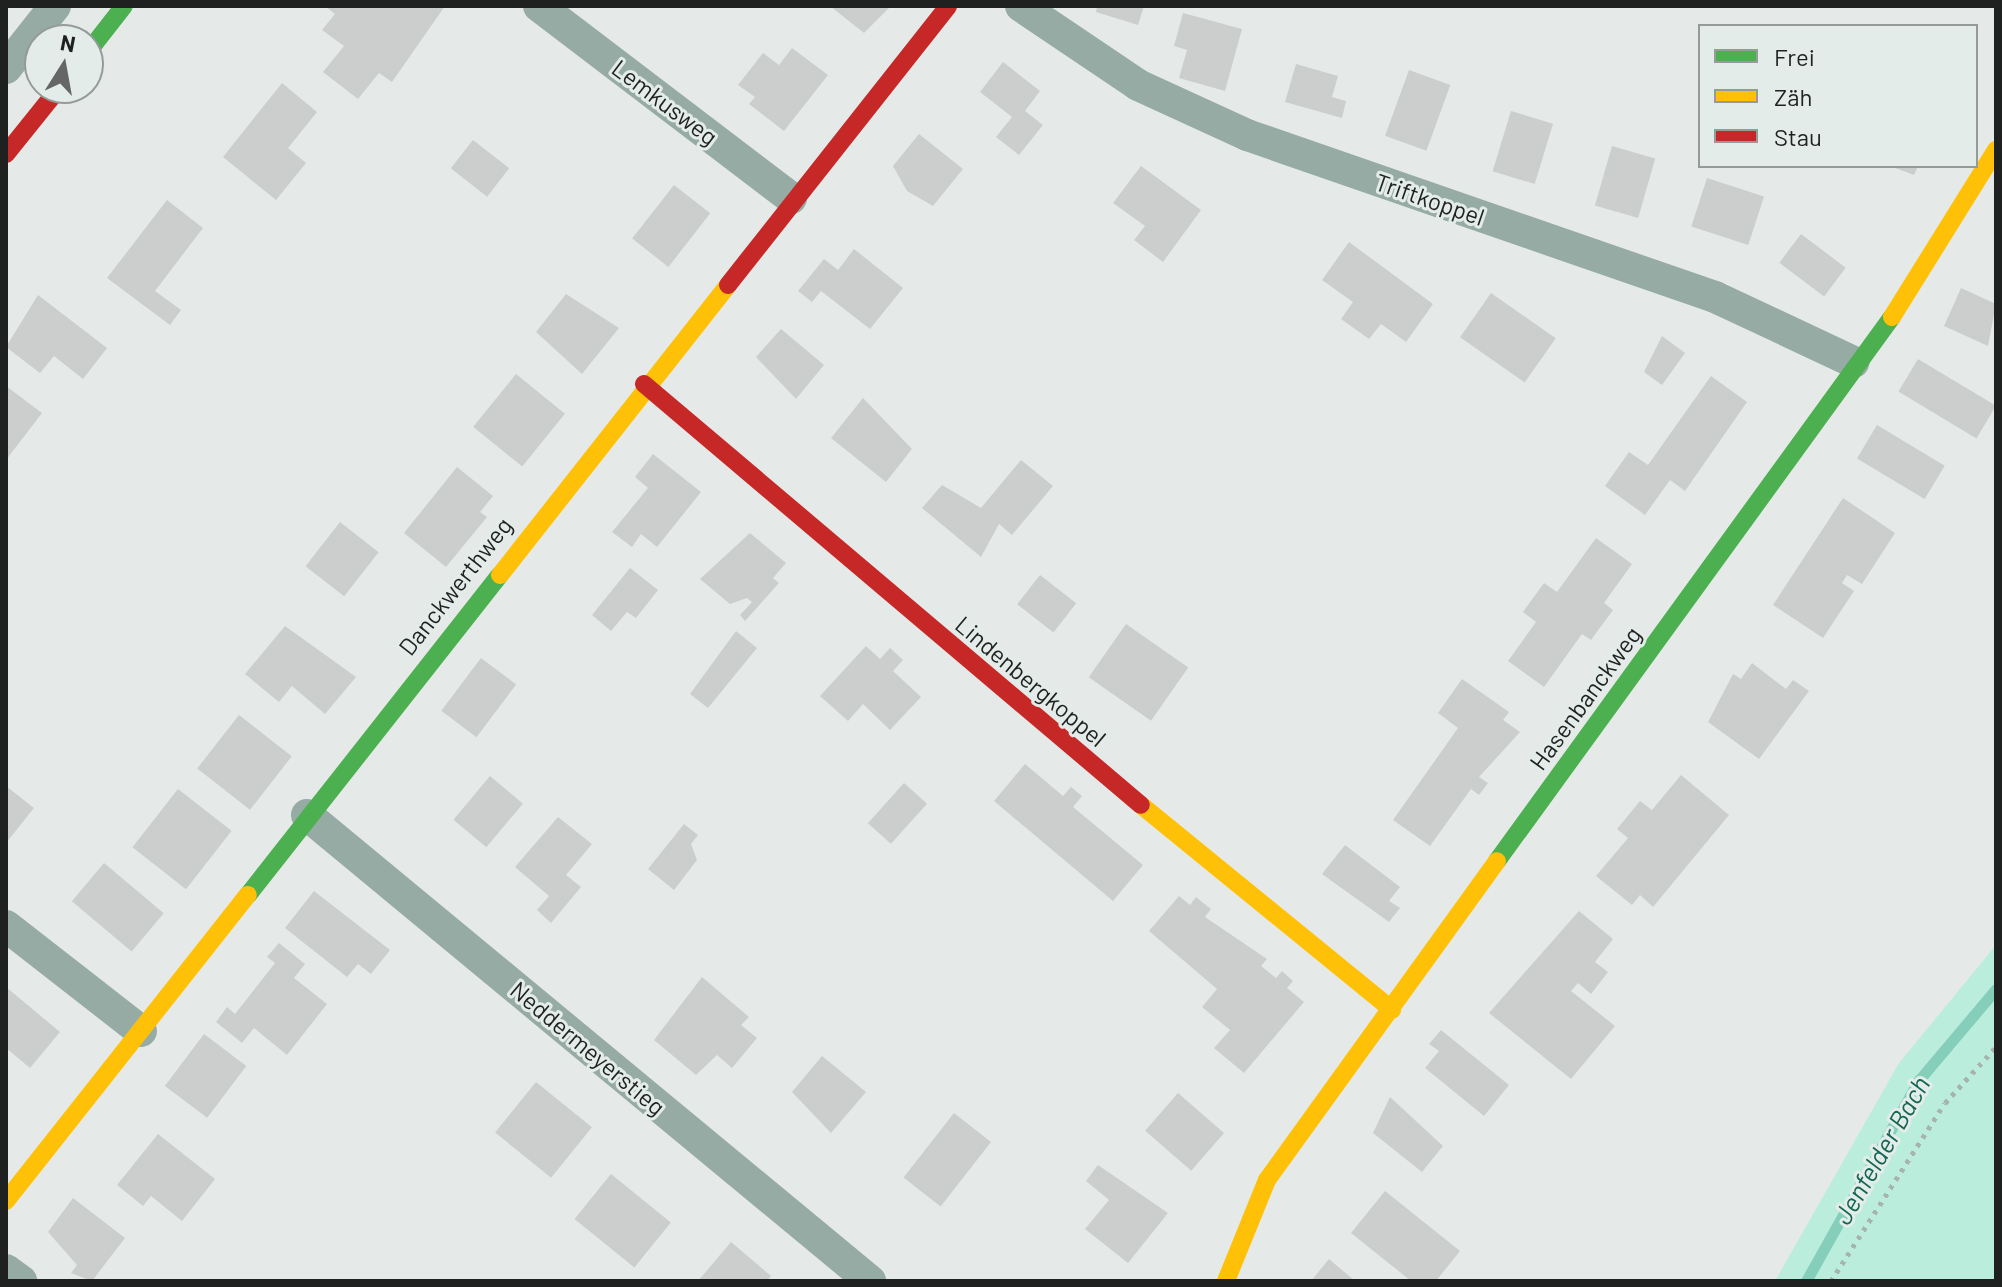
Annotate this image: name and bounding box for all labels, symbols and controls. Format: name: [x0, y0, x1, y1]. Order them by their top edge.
north arrow: [24, 24, 104, 104]
legend: [1698, 24, 1978, 168]
text: N: [59, 28, 78, 57]
text: Frei: [1774, 42, 1815, 71]
street label: Lemkusweg: [607, 53, 723, 151]
text: Zäh: [1774, 82, 1812, 111]
text: Stau: [1774, 122, 1822, 151]
street label: Triftkoppel: [1372, 167, 1488, 231]
street label: Danckwerthweg: [392, 511, 518, 661]
street label: Lindenbergkoppel: [950, 610, 1112, 752]
street label: Hasenbanckweg: [1523, 621, 1647, 775]
street label: Neddermeyerstieg: [505, 975, 671, 1121]
water label: Jenfelder Bach: [1826, 1070, 1936, 1230]

